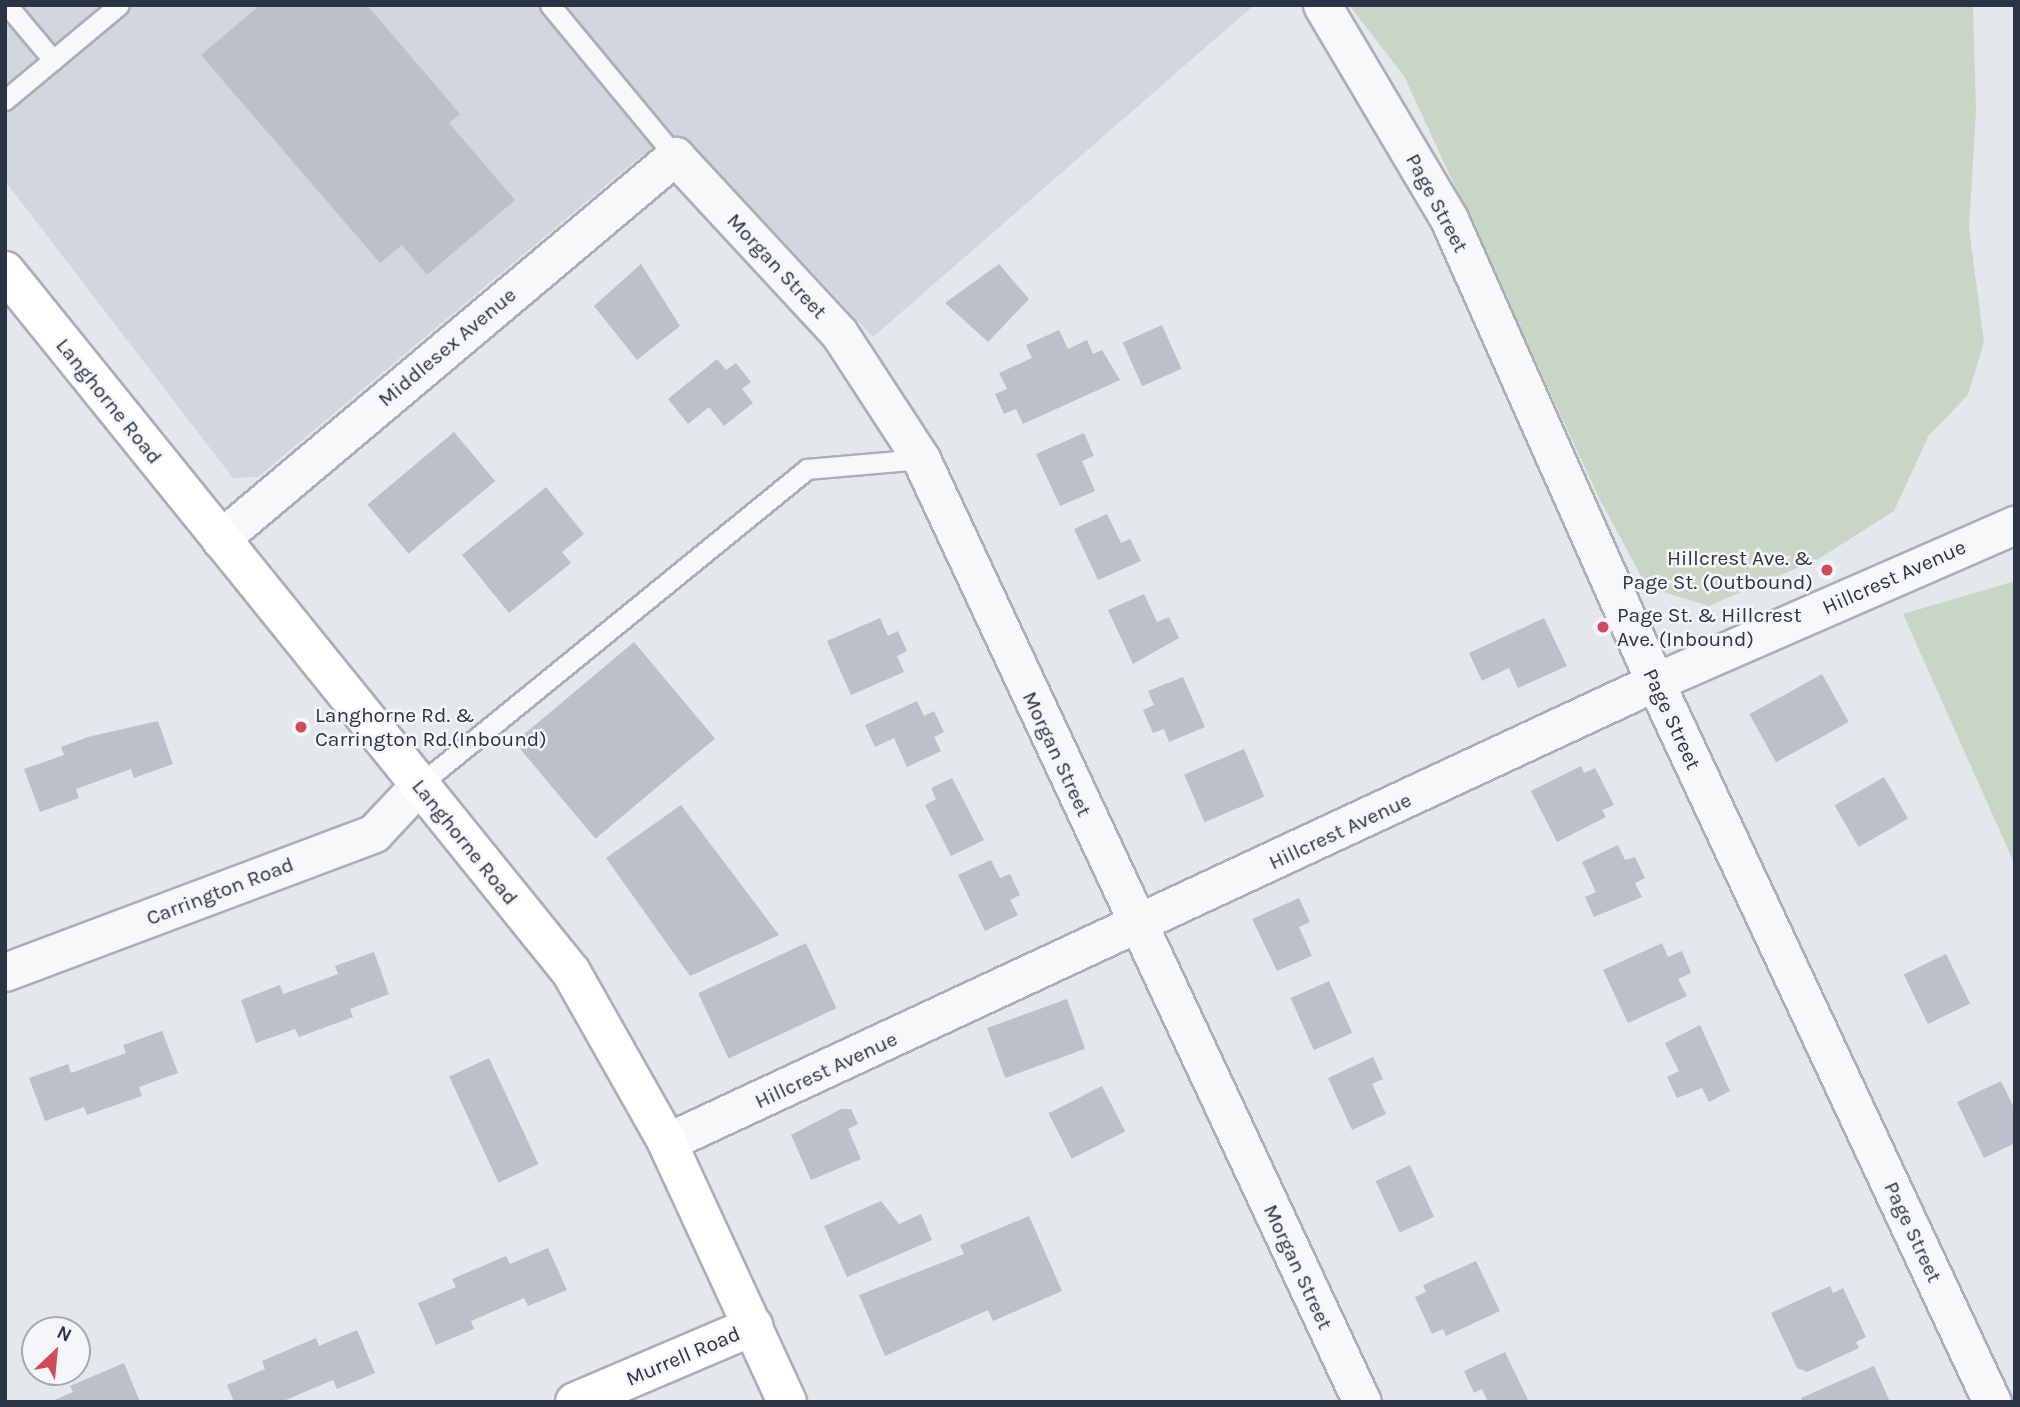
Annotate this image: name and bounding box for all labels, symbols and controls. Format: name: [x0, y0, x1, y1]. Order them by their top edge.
street label: Page Street: [1400, 149, 1474, 257]
street label: Morgan Street: [722, 208, 832, 324]
street label: Middlesex Avenue: [373, 282, 521, 412]
street label: Langhorne Road: [51, 333, 167, 469]
street label: Hillcrest Avenue: [1818, 534, 1970, 620]
place label: Hillcrest Ave. & Page St. (Outbound): [1622, 545, 1813, 595]
marker: Hillcrest Ave. & Page St. (Outbound): [1819, 562, 1835, 578]
place label: Page St. & Hillcrest Ave. (Inbound): [1617, 602, 1802, 652]
marker: Page St. & Hillcrest Ave. (Inbound): [1595, 619, 1611, 635]
street label: Page Street: [1638, 665, 1706, 773]
street label: Morgan Street: [1017, 687, 1097, 821]
place label: Langhorne Rd. & Carrington Rd.(Inbound): [315, 702, 547, 752]
marker: Langhorne Rd. & Carrington Rd.(Inbound): [293, 719, 309, 735]
street label: Langhorne Road: [407, 774, 523, 910]
street label: Hillcrest Avenue: [1265, 787, 1415, 875]
street label: Carrington Road: [143, 851, 297, 931]
street label: Hillcrest Avenue: [751, 1026, 901, 1114]
street label: Page Street: [1879, 1178, 1947, 1286]
street label: Morgan Street: [1258, 1200, 1338, 1334]
north arrow: [21, 1316, 91, 1386]
text: N: [53, 1321, 75, 1347]
street label: Murrell Road: [622, 1321, 744, 1391]

